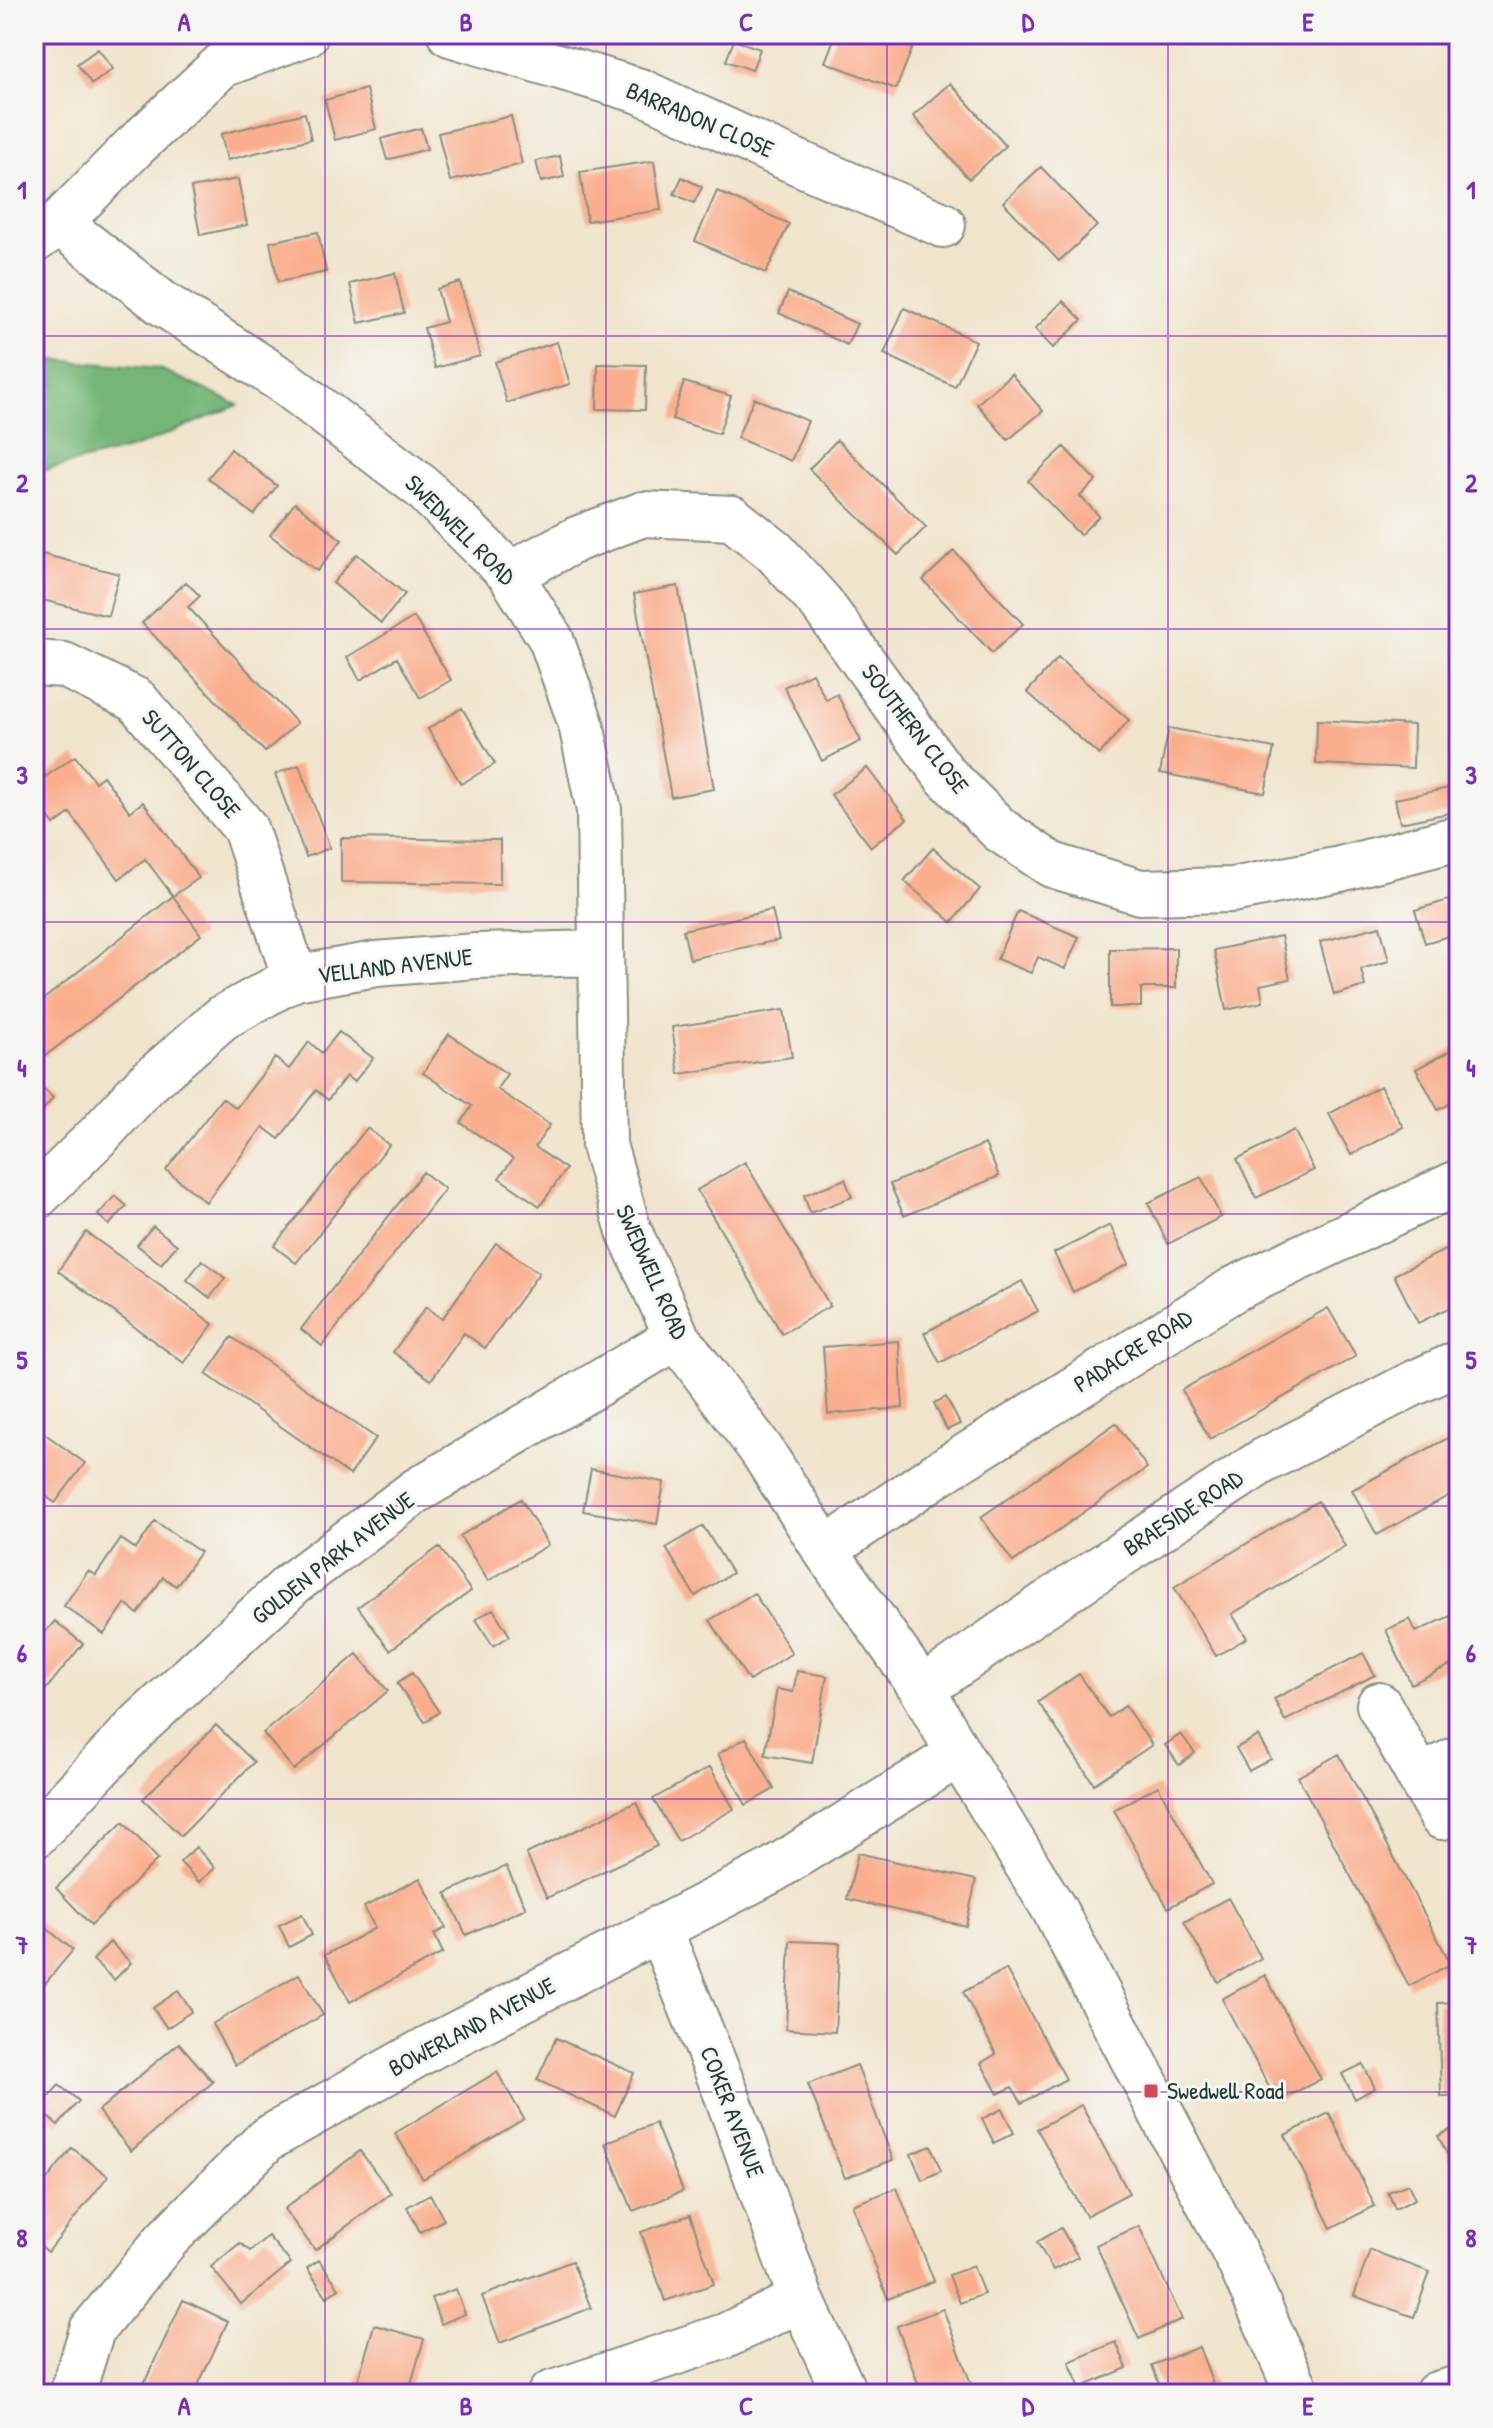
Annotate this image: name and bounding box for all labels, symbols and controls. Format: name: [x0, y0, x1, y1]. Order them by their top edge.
text: A: [178, 4, 191, 39]
text: B: [459, 4, 473, 39]
text: C: [739, 4, 753, 39]
text: D: [1022, 4, 1035, 39]
text: E: [1302, 4, 1314, 39]
street label: BARRADON CLOSE: [622, 74, 779, 165]
text: 1: [17, 172, 27, 207]
text: 1: [1466, 172, 1476, 207]
text: 2: [16, 465, 29, 500]
text: 2: [1465, 465, 1478, 500]
street label: SWEDWELL ROAD: [399, 467, 523, 592]
street label: SOUTHERN CLOSE: [855, 657, 977, 800]
street label: SUTTON CLOSE: [135, 702, 248, 825]
text: 3: [16, 757, 28, 792]
text: 3: [1465, 757, 1477, 792]
street label: VELLAND AVENUE: [316, 940, 474, 990]
text: 4: [17, 1050, 27, 1085]
text: 4: [1466, 1050, 1476, 1085]
street label: SWEDWELL ROAD: [609, 1199, 697, 1344]
street label: PADACRE ROAD: [1067, 1301, 1198, 1399]
text: 5: [17, 1342, 28, 1377]
text: 5: [1466, 1342, 1477, 1377]
street label: BRAESIDE ROAD: [1116, 1461, 1249, 1563]
street label: GOLDEN PARK AVENUE: [244, 1483, 421, 1631]
text: 6: [17, 1635, 28, 1670]
text: 6: [1466, 1635, 1477, 1670]
text: 7: [15, 1927, 29, 1962]
text: 7: [1464, 1927, 1478, 1962]
street label: BOWERLAND AVENUE: [383, 1968, 561, 2084]
street label: COKER AVENUE: [693, 2041, 773, 2182]
place label: Swedwell Road: [1167, 2074, 1284, 2106]
marker: Swedwell Road: [1142, 2082, 1160, 2100]
text: 8: [16, 2220, 28, 2255]
text: 8: [1465, 2220, 1477, 2255]
text: A: [178, 2388, 191, 2423]
text: B: [459, 2388, 473, 2423]
text: C: [739, 2388, 753, 2423]
text: D: [1022, 2388, 1035, 2423]
text: E: [1302, 2388, 1314, 2423]

